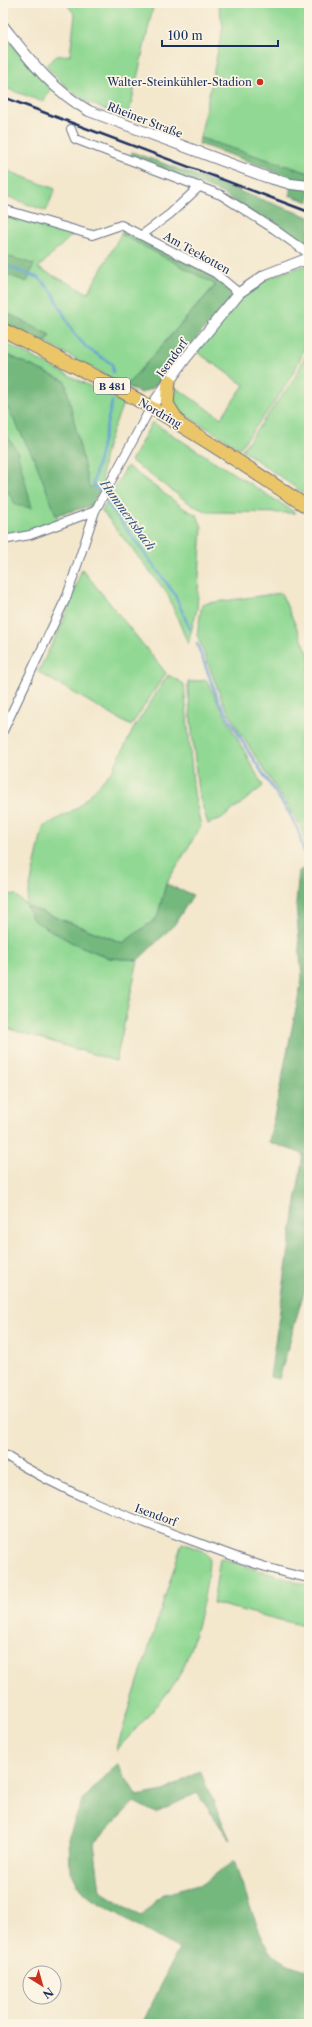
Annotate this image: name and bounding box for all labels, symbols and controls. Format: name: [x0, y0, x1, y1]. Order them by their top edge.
scale bar: [162, 22, 278, 48]
text: 100 m: [168, 28, 203, 43]
place label: Walter-Steinkühler-Stadion: [106, 75, 252, 89]
marker: Walter-Steinkühler-Stadion: [255, 77, 265, 87]
street label: Rheiner Straße: [105, 99, 185, 141]
street label: Am Teekotten: [160, 228, 233, 277]
street label: Isendorf: [153, 334, 192, 380]
road number: B 481: [94, 378, 130, 394]
street label: Nordring: [136, 395, 184, 431]
water label: Hummertsbach: [97, 476, 159, 553]
street label: Isendorf: [133, 1501, 181, 1530]
north arrow: [22, 1965, 62, 2005]
text: N: [40, 1985, 56, 2002]

